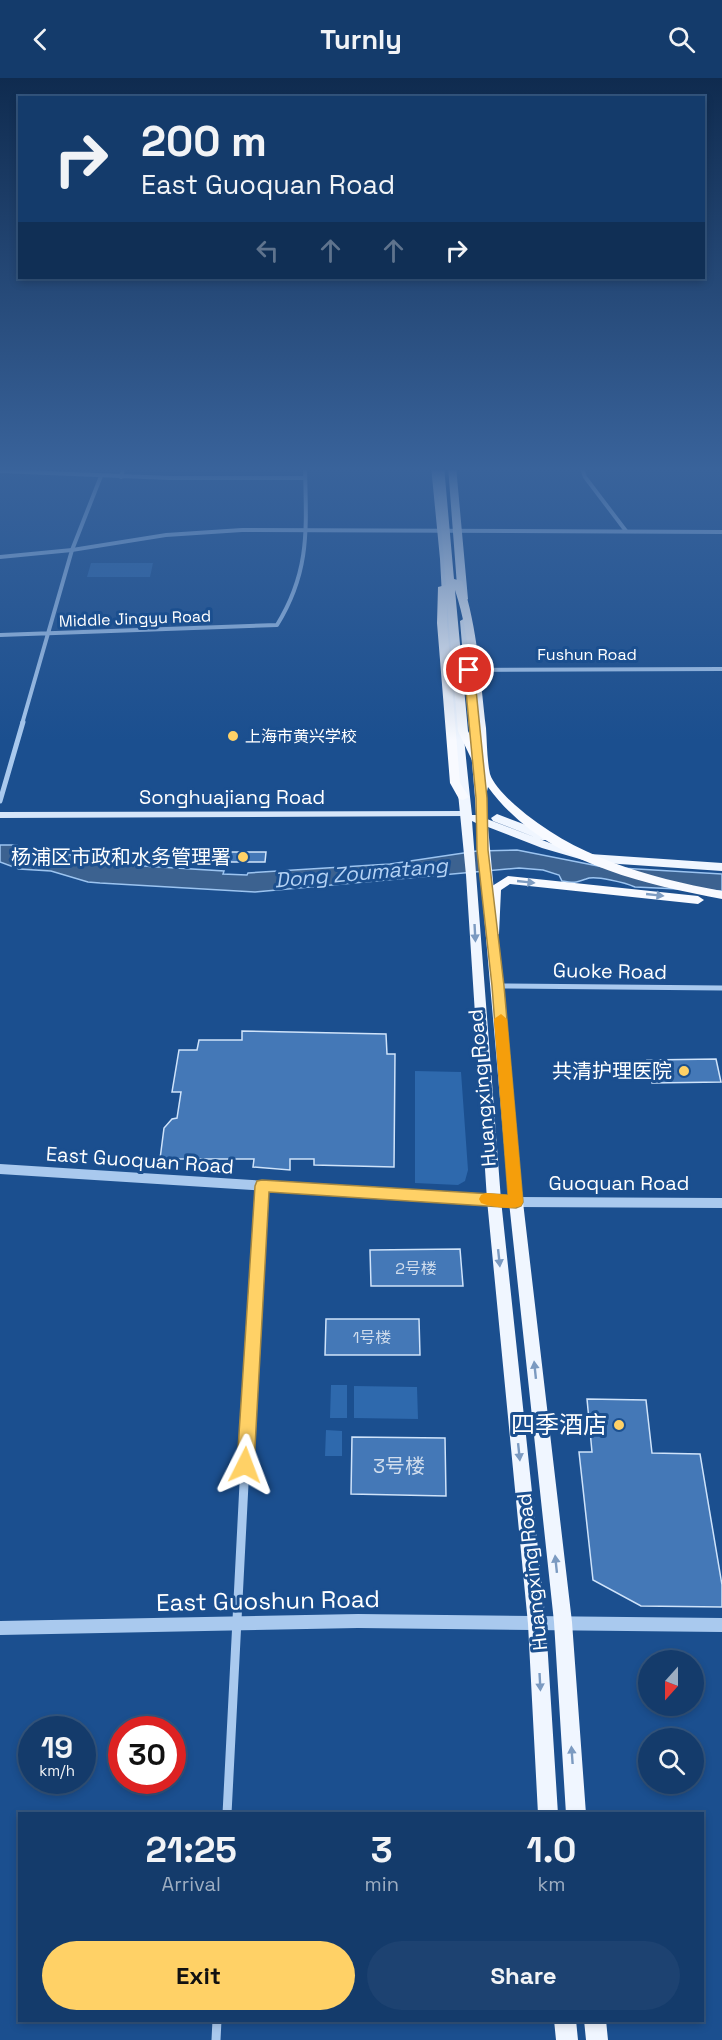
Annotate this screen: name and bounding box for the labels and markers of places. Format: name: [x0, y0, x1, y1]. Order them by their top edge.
pin: [443, 644, 494, 695]
place label: 上海市黄兴学校: [245, 726, 357, 747]
marker: 上海市黄兴学校: [226, 729, 240, 743]
place label: 杨浦区市政和水务管理署: [11, 844, 231, 870]
marker: 杨浦区市政和水务管理署: [236, 850, 250, 864]
place label: 共清护理医院: [552, 1058, 672, 1084]
marker: 共清护理医院: [677, 1064, 691, 1078]
place label: 四季酒店: [511, 1409, 607, 1440]
marker: 四季酒店: [612, 1418, 626, 1432]

